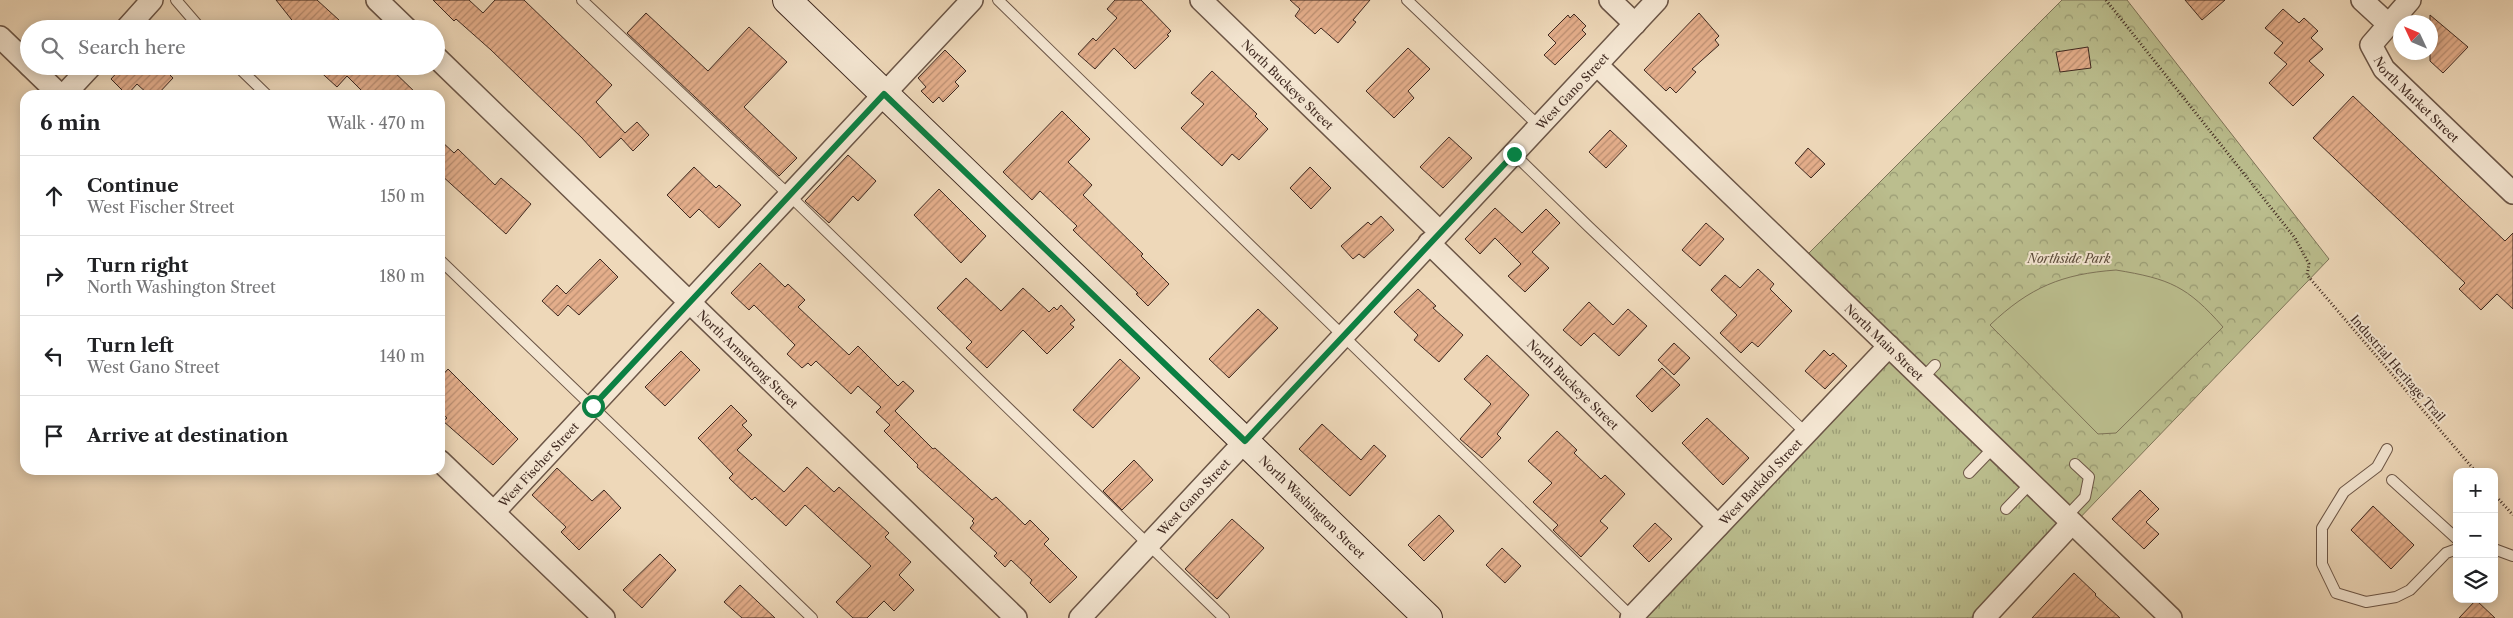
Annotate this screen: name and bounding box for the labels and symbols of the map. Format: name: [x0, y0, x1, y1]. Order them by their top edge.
north arrow: [2393, 15, 2438, 60]
street label: North Buckeye Street: [1239, 36, 1338, 133]
street label: West Gano Street: [1532, 49, 1612, 133]
street label: North Market Street: [2371, 54, 2463, 145]
route end: [1503, 143, 1526, 166]
park label: Northside Park: [2027, 251, 2111, 266]
street label: North Main Street: [1842, 300, 1927, 384]
street label: North Armstrong Street: [694, 307, 802, 411]
street label: Industrial Heritage Trail: [2348, 312, 2449, 425]
street label: North Buckeye Street: [1524, 336, 1623, 433]
route start: [582, 395, 605, 418]
street label: West Fischer Street: [494, 418, 582, 511]
street label: West Barkdol Street: [1715, 435, 1805, 529]
street label: North Washington Street: [1256, 452, 1369, 562]
street label: West Gano Street: [1153, 455, 1233, 539]

